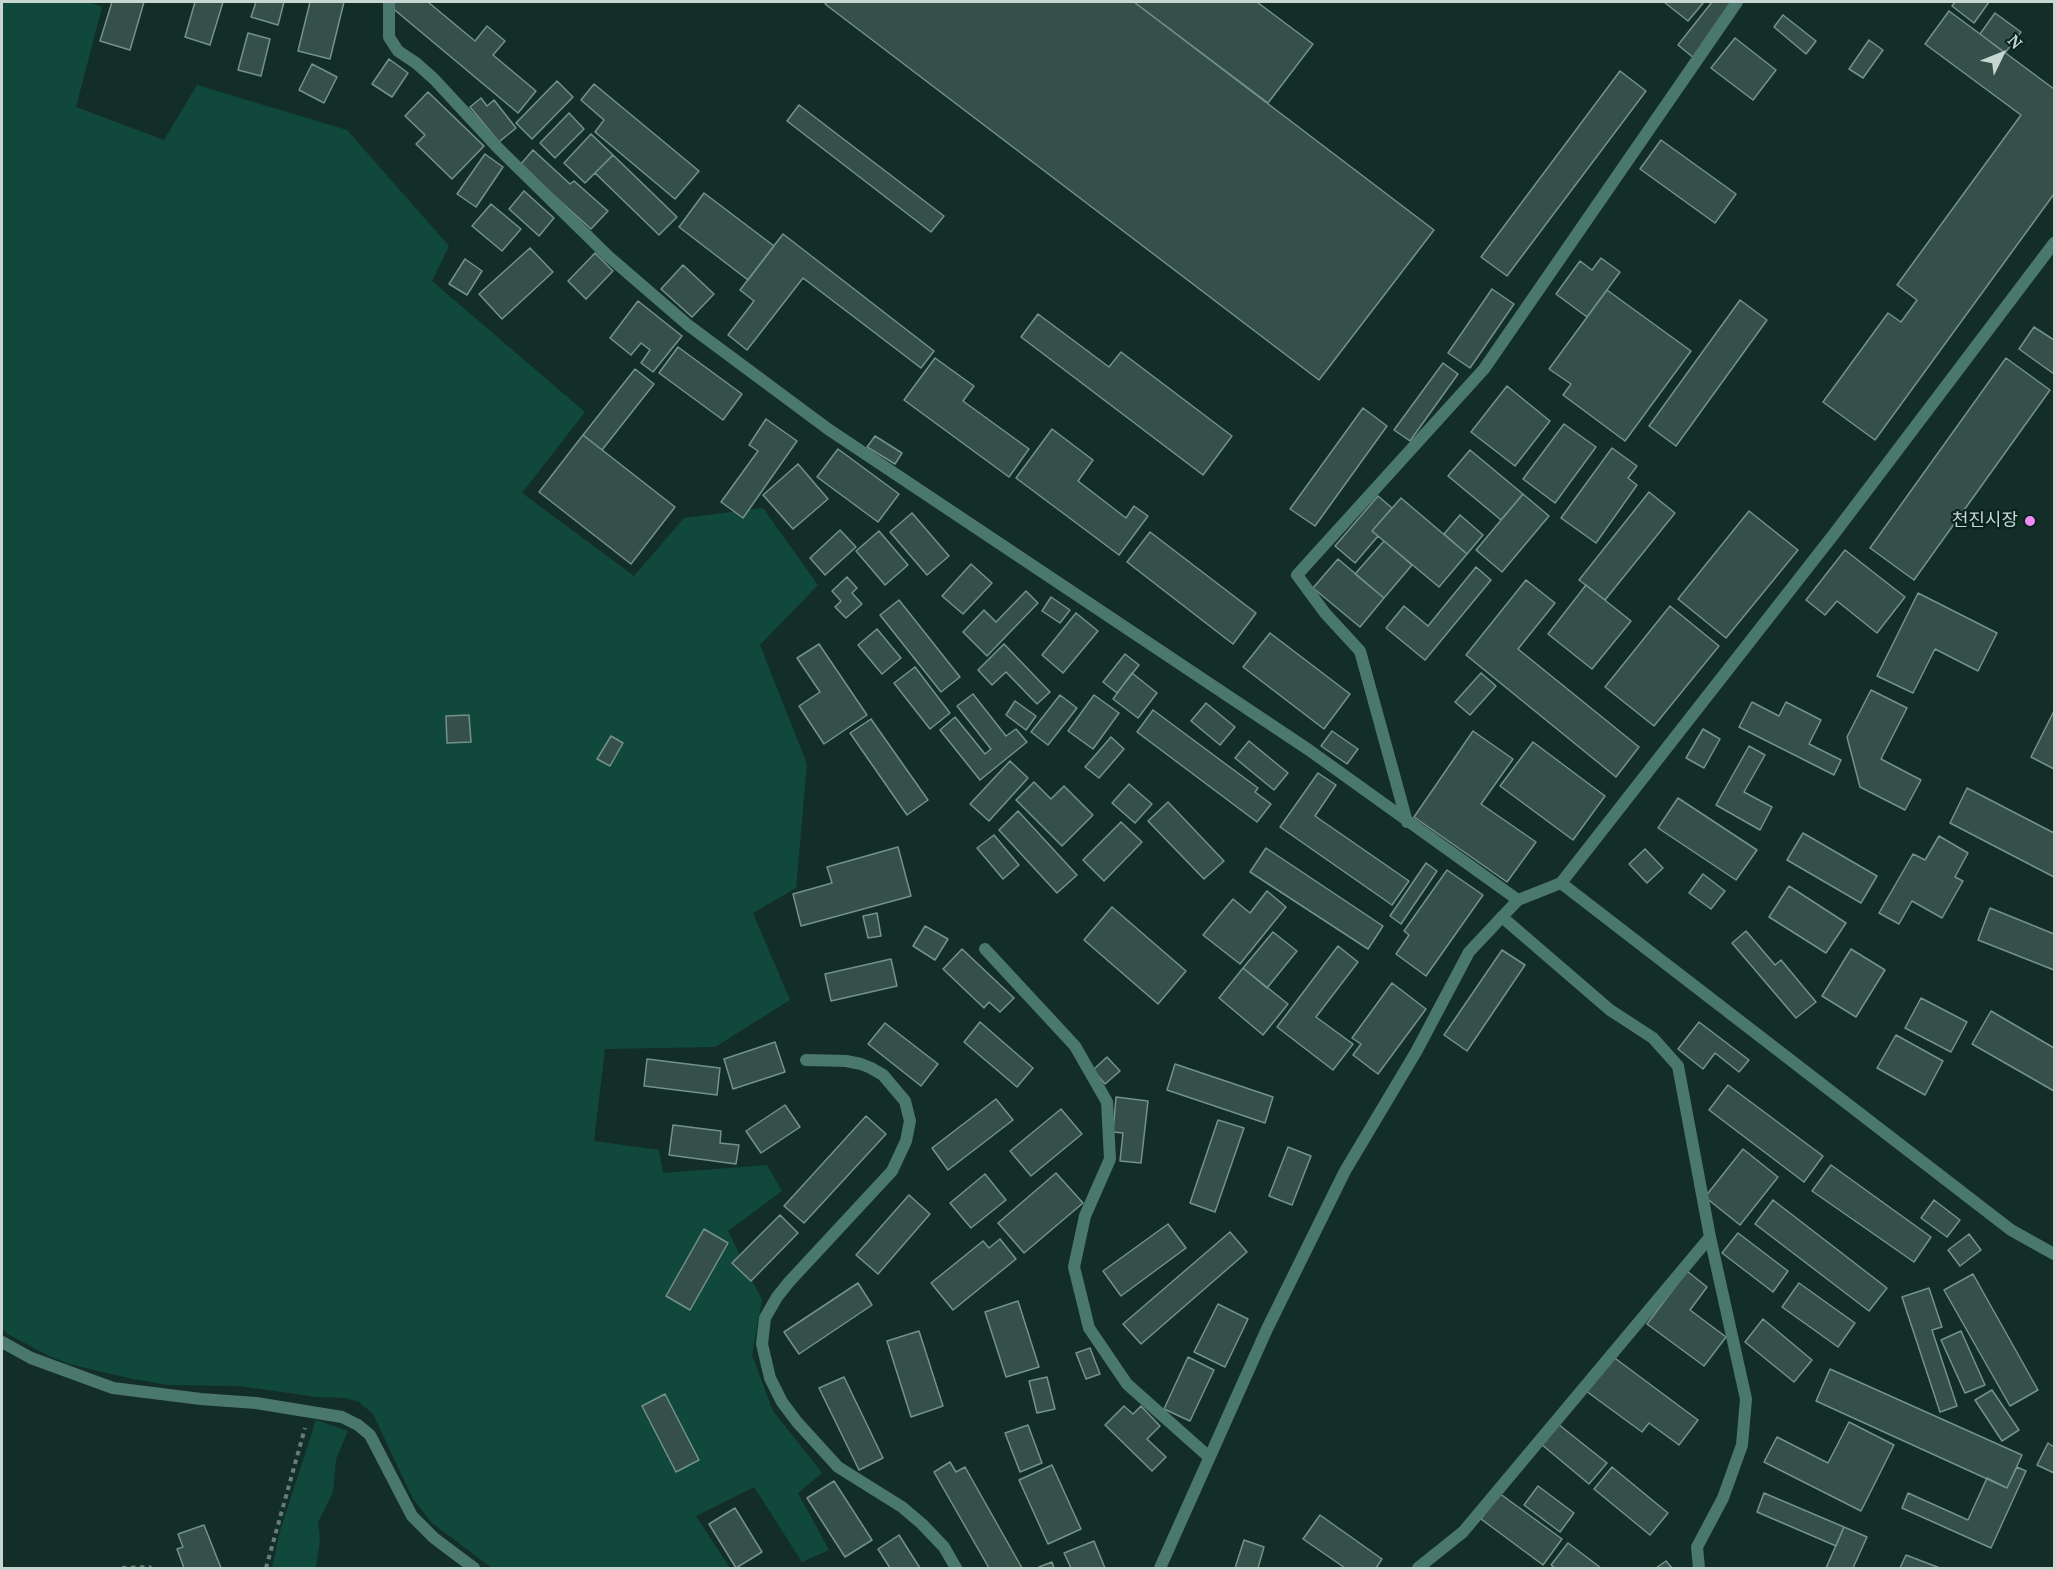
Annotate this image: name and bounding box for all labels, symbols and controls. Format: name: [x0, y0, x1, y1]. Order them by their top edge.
north arrow: [1972, 24, 2032, 84]
text: N: [2003, 30, 2027, 54]
place label: 천진시장: [1952, 510, 2018, 532]
marker: 천진시장: [2023, 514, 2037, 528]

